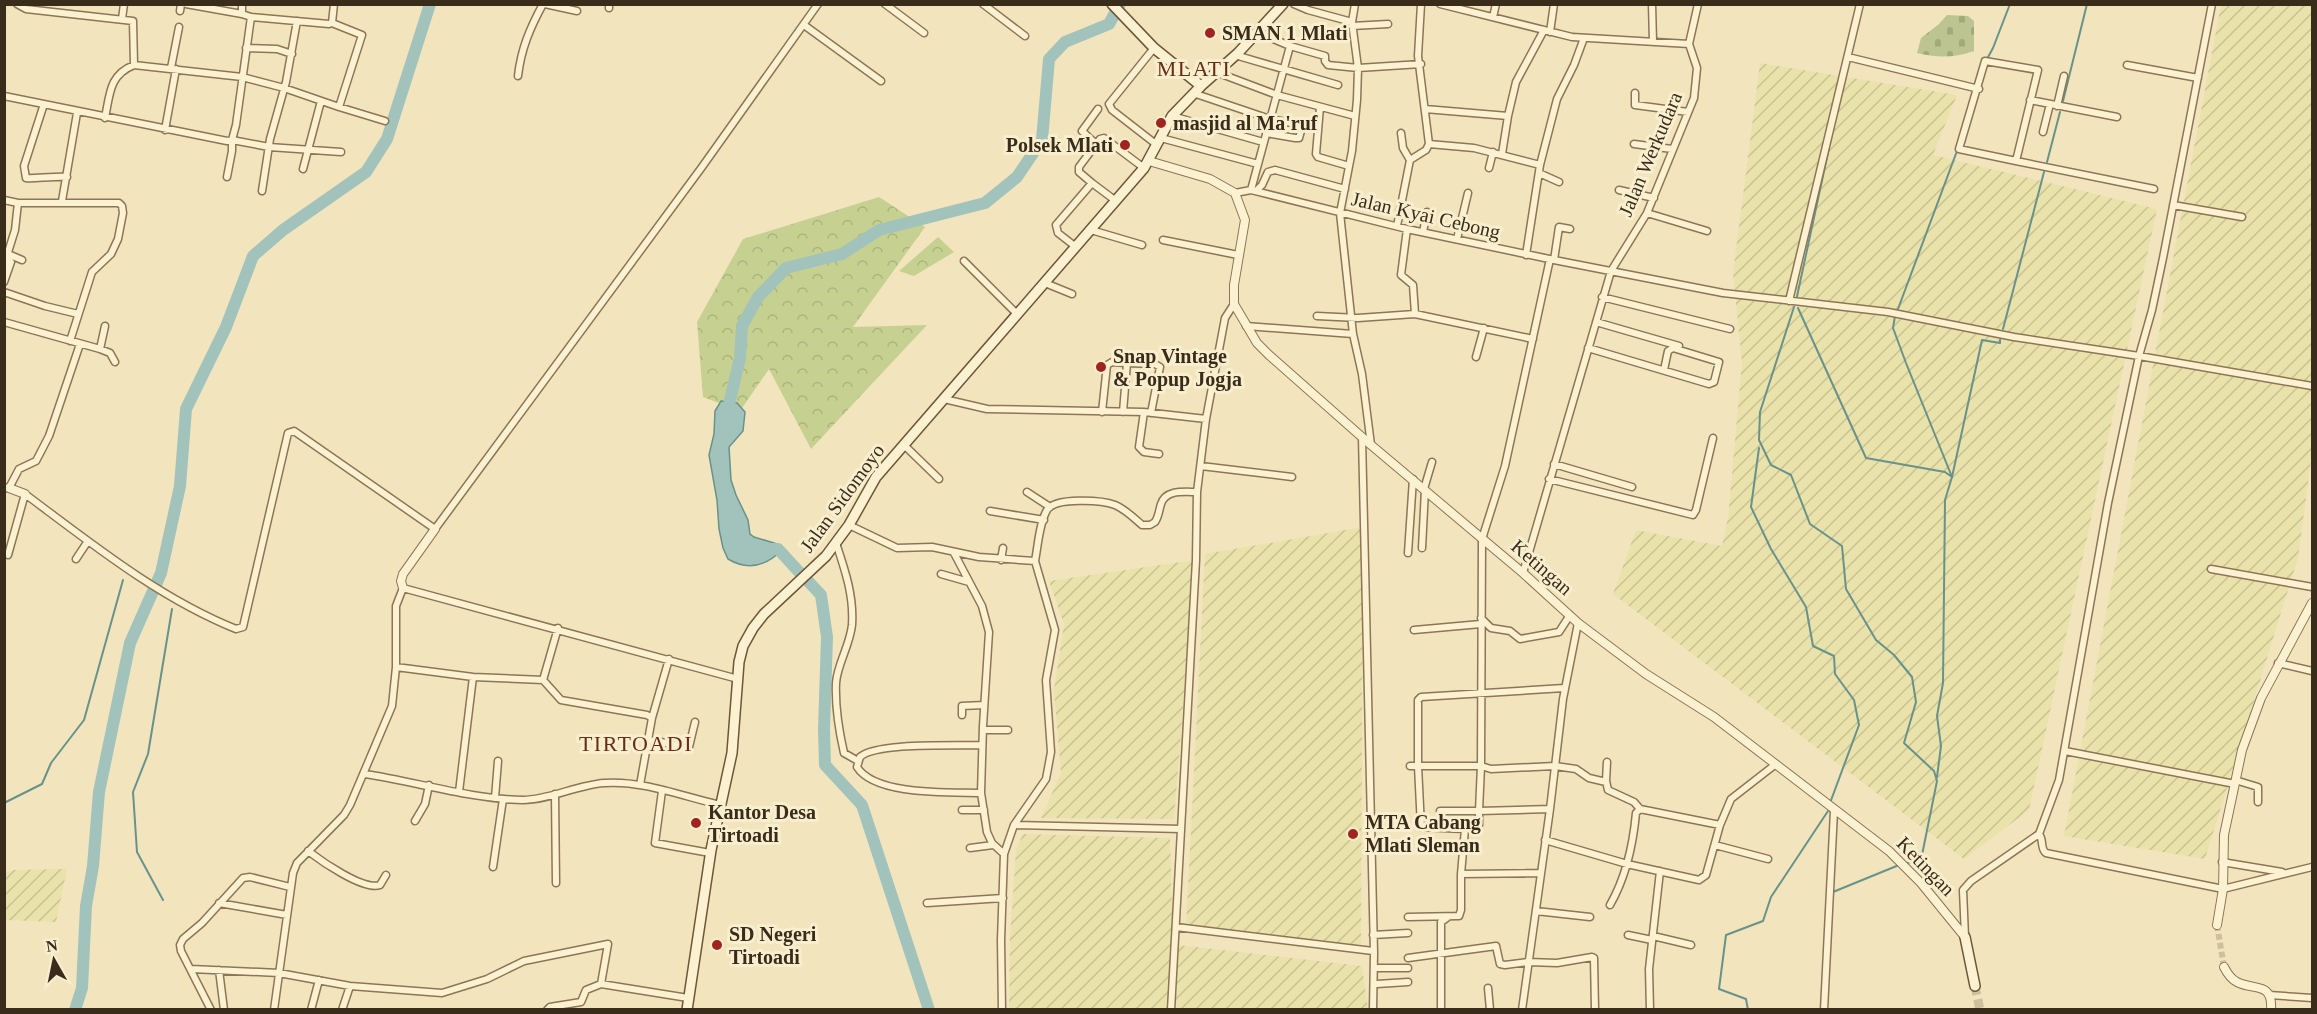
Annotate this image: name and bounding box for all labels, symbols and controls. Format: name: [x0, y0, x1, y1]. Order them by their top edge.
place label: SMAN 1 Mlati: [1222, 22, 1348, 44]
marker: SMAN 1 Mlati: [1203, 26, 1217, 40]
district label: MLATI: [1157, 56, 1231, 81]
street label: Jalan Werkudara: [1614, 88, 1686, 219]
place label: masjid al Ma'ruf: [1173, 112, 1318, 135]
marker: masjid al Ma'ruf: [1154, 116, 1168, 130]
place label: Polsek Mlati: [1006, 134, 1113, 156]
marker: Polsek Mlati: [1118, 138, 1132, 152]
street label: Jalan Kyai Cebong: [1349, 187, 1503, 244]
place label: Snap Vintage & Popup Jogja: [1113, 345, 1242, 391]
marker: Snap Vintage & Popup Jogja: [1094, 360, 1108, 374]
street label: Jalan Sidomoyo: [795, 440, 889, 557]
street label: Ketingan: [1506, 535, 1577, 600]
district label: TIRTOADI: [579, 731, 693, 756]
place label: Kantor Desa Tirtoadi: [708, 801, 816, 846]
place label: MTA Cabang Mlati Sleman: [1365, 811, 1481, 856]
marker: Kantor Desa Tirtoadi: [689, 816, 703, 830]
marker: MTA Cabang Mlati Sleman: [1346, 827, 1360, 841]
street label: Ketingan: [1892, 832, 1959, 901]
place label: SD Negeri Tirtoadi: [729, 923, 817, 968]
north arrow: [24, 930, 84, 990]
text: N: [45, 936, 59, 955]
marker: SD Negeri Tirtoadi: [710, 938, 724, 952]

